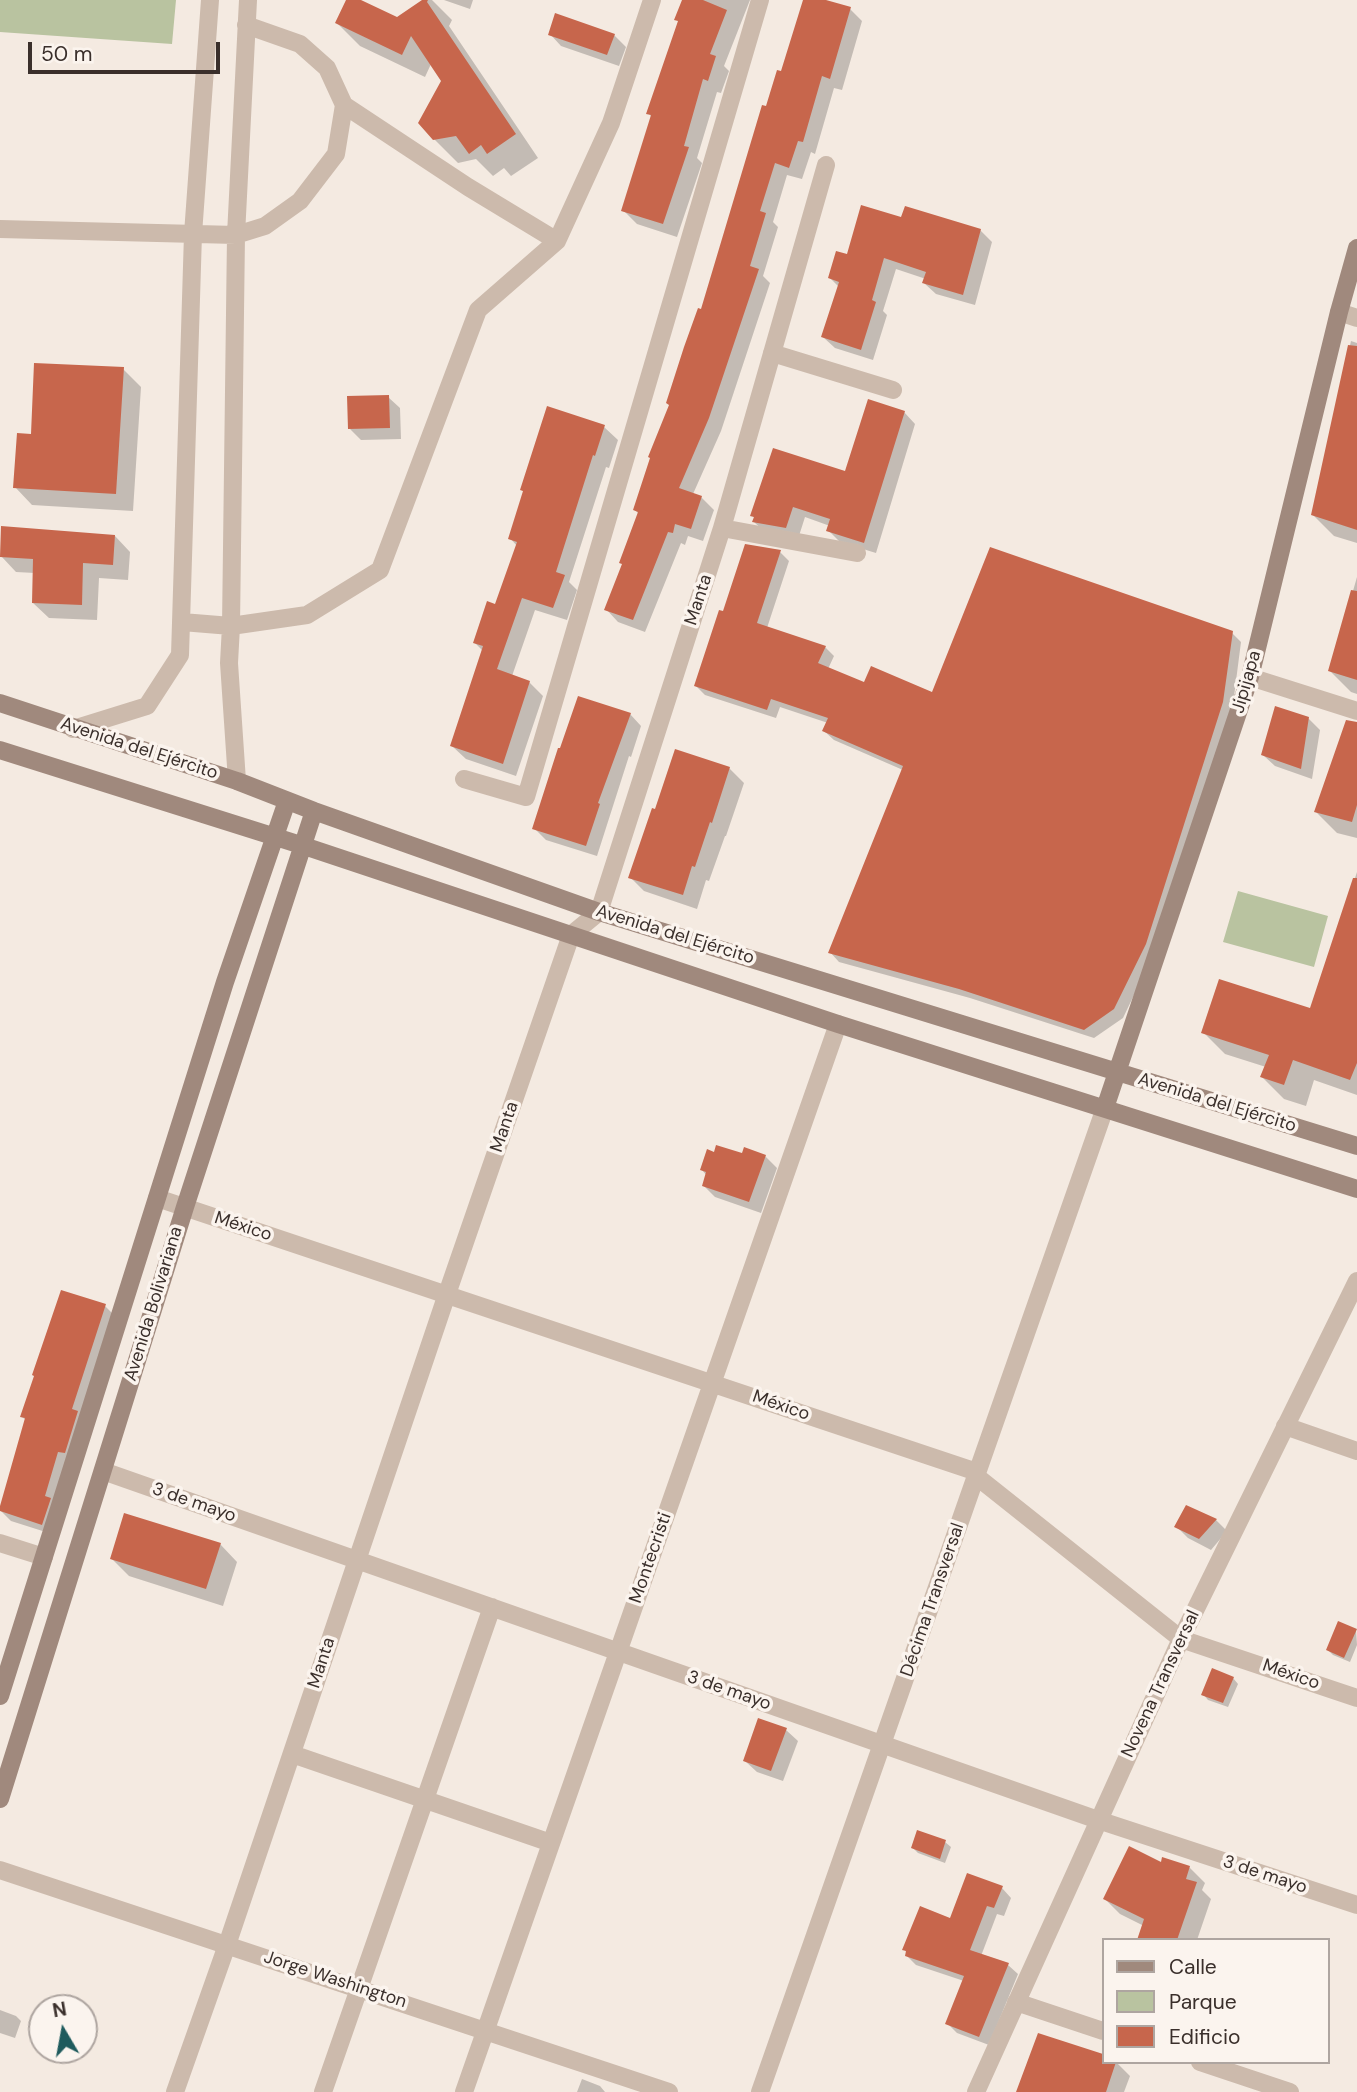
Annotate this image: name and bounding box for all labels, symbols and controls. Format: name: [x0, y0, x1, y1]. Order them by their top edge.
scale bar: [32, 28, 224, 72]
text: 50 m: [41, 40, 92, 68]
street label: Manta: [681, 572, 717, 628]
street label: Jipijapa: [1228, 648, 1266, 716]
street label: Avenida del Ejército: [58, 713, 220, 785]
street label: Avenida del Ejército: [593, 901, 757, 969]
street label: Avenida del Ejército: [1135, 1069, 1299, 1137]
street label: Manta: [486, 1099, 524, 1155]
street label: México: [212, 1208, 274, 1246]
street label: Avenida Bolivariana: [120, 1224, 188, 1384]
street label: México: [750, 1386, 812, 1426]
street label: 3 de mayo: [149, 1479, 239, 1527]
street label: Montecristi: [625, 1510, 677, 1606]
street label: Décima Transversal: [897, 1520, 969, 1680]
street label: Novena Transversal: [1117, 1607, 1205, 1761]
street label: Manta: [304, 1635, 340, 1691]
street label: México: [1260, 1655, 1322, 1695]
street label: 3 de mayo: [684, 1667, 774, 1715]
street label: 3 de mayo: [1220, 1851, 1310, 1899]
legend: [1102, 1938, 1329, 2064]
street label: Jorge Washington: [261, 1947, 409, 2013]
text: Calle: [1169, 1953, 1217, 1981]
text: Parque: [1169, 1988, 1237, 2016]
north arrow: [28, 1994, 98, 2064]
text: N: [51, 1996, 69, 2023]
text: Edificio: [1169, 2023, 1240, 2051]

